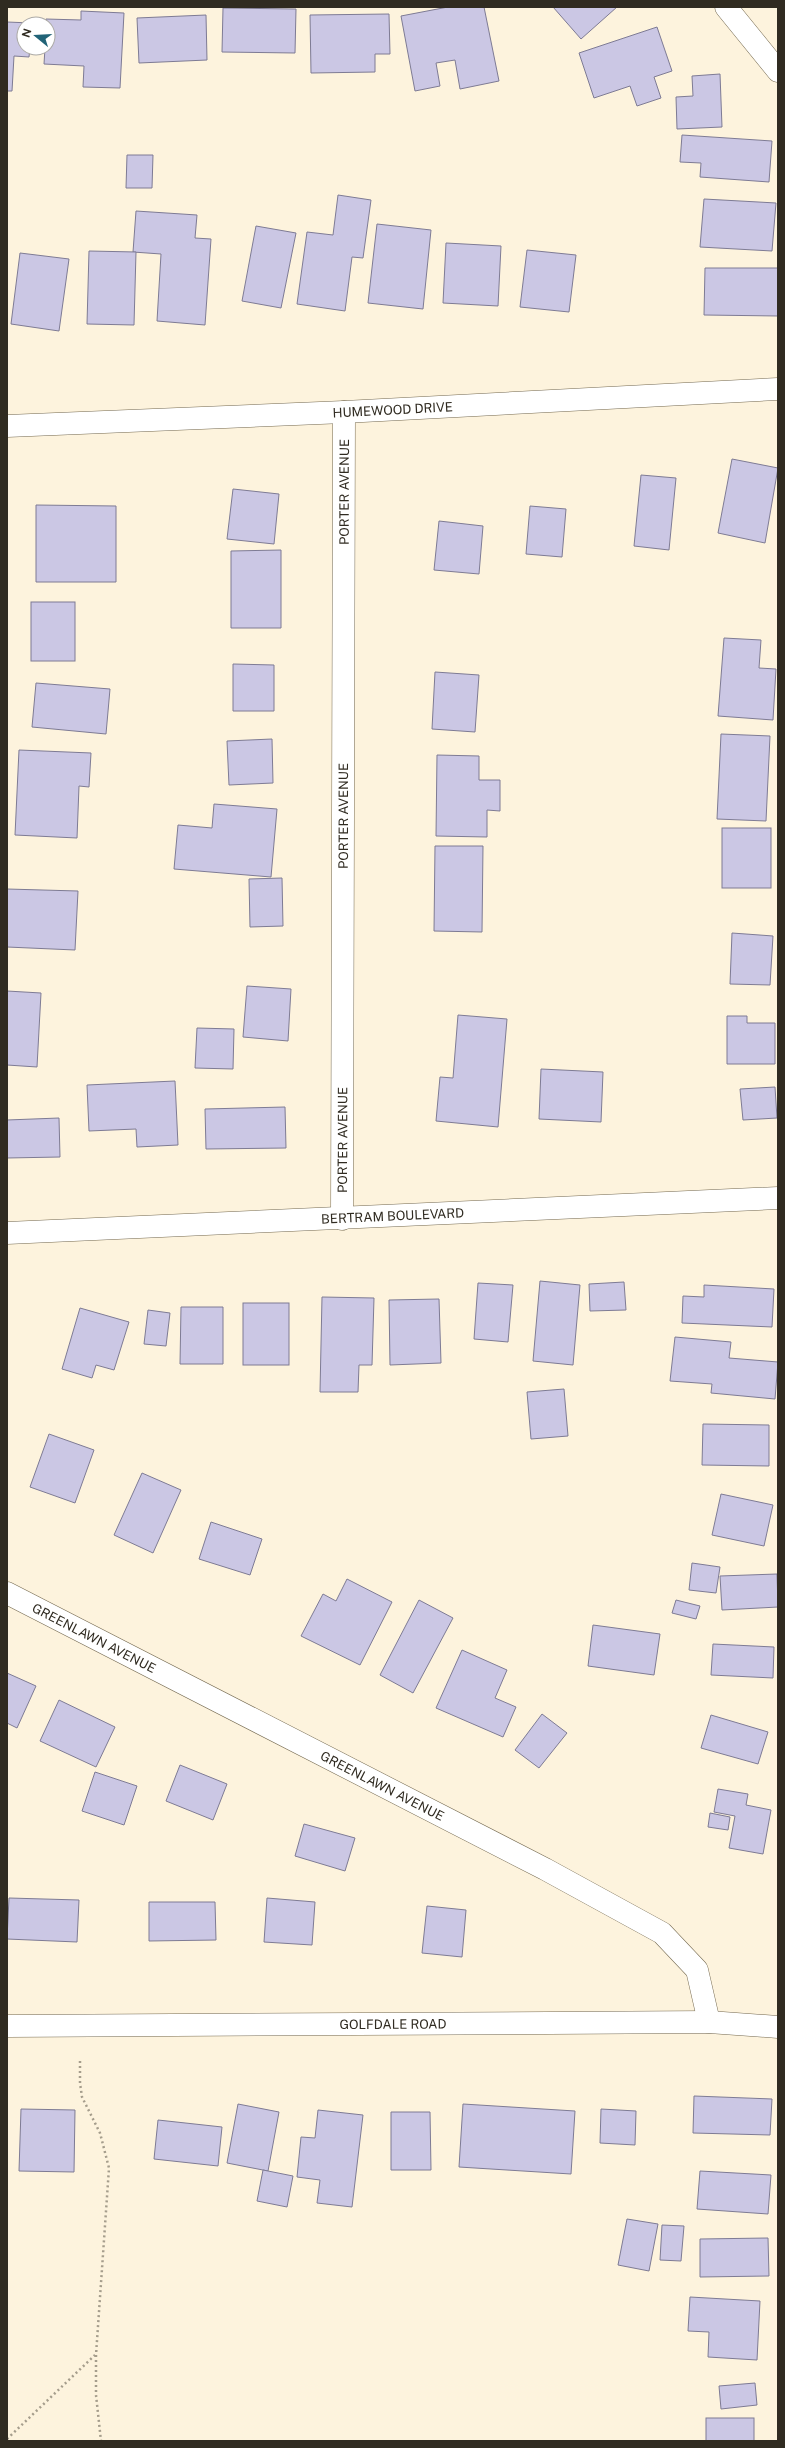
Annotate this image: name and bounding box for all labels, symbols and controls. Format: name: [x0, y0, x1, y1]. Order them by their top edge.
north arrow: [16, 16, 56, 56]
text: N: [19, 27, 34, 39]
street label: HUMEWOOD DRIVE: [332, 399, 453, 420]
street label: PORTER AVENUE: [336, 439, 351, 545]
street label: PORTER AVENUE: [335, 763, 351, 869]
street label: PORTER AVENUE: [335, 1087, 350, 1193]
street label: BERTRAM BOULEVARD: [321, 1205, 464, 1226]
street label: GREENLAWN AVENUE: [30, 1600, 159, 1676]
street label: GREENLAWN AVENUE: [318, 1748, 447, 1824]
street label: GOLFDALE ROAD: [339, 2016, 447, 2032]

